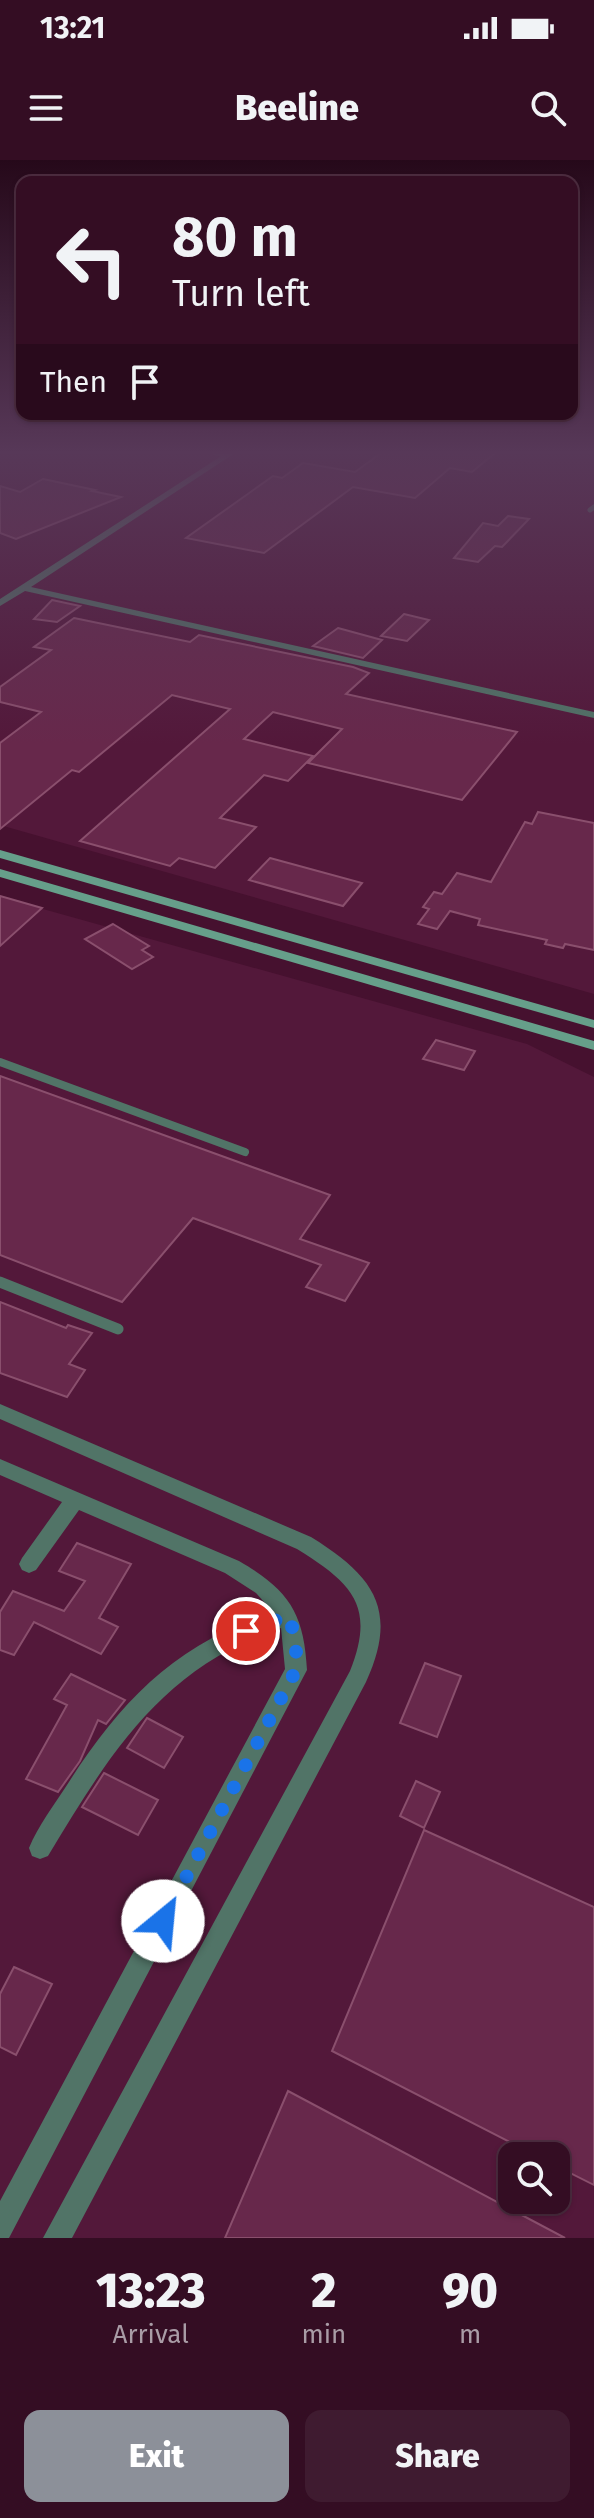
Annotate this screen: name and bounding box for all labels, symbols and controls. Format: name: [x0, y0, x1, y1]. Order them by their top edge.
text: 13:21: [40, 10, 106, 46]
icon: menu: [24, 86, 68, 130]
text: Beeline: [235, 86, 359, 130]
icon: search: [526, 86, 570, 130]
text: 80 m: [172, 204, 298, 271]
icon: left: [40, 208, 144, 312]
text: Turn left: [172, 272, 310, 316]
icon: arrive: [123, 360, 167, 404]
text: Then: [40, 364, 107, 400]
pin: [212, 1597, 280, 1665]
icon: arrive: [224, 1609, 268, 1653]
position arrow: [121, 1879, 205, 1963]
map controls: [498, 2142, 570, 2214]
button: search: [498, 2142, 570, 2214]
text: 13:23: [96, 2262, 206, 2320]
text: 2: [311, 2262, 336, 2320]
text: 90: [442, 2262, 498, 2320]
text: Arrival: [113, 2319, 189, 2350]
text: min: [301, 2319, 346, 2350]
text: m: [459, 2319, 481, 2350]
button: Exit: [24, 2410, 289, 2502]
button: Share: [305, 2410, 570, 2502]

